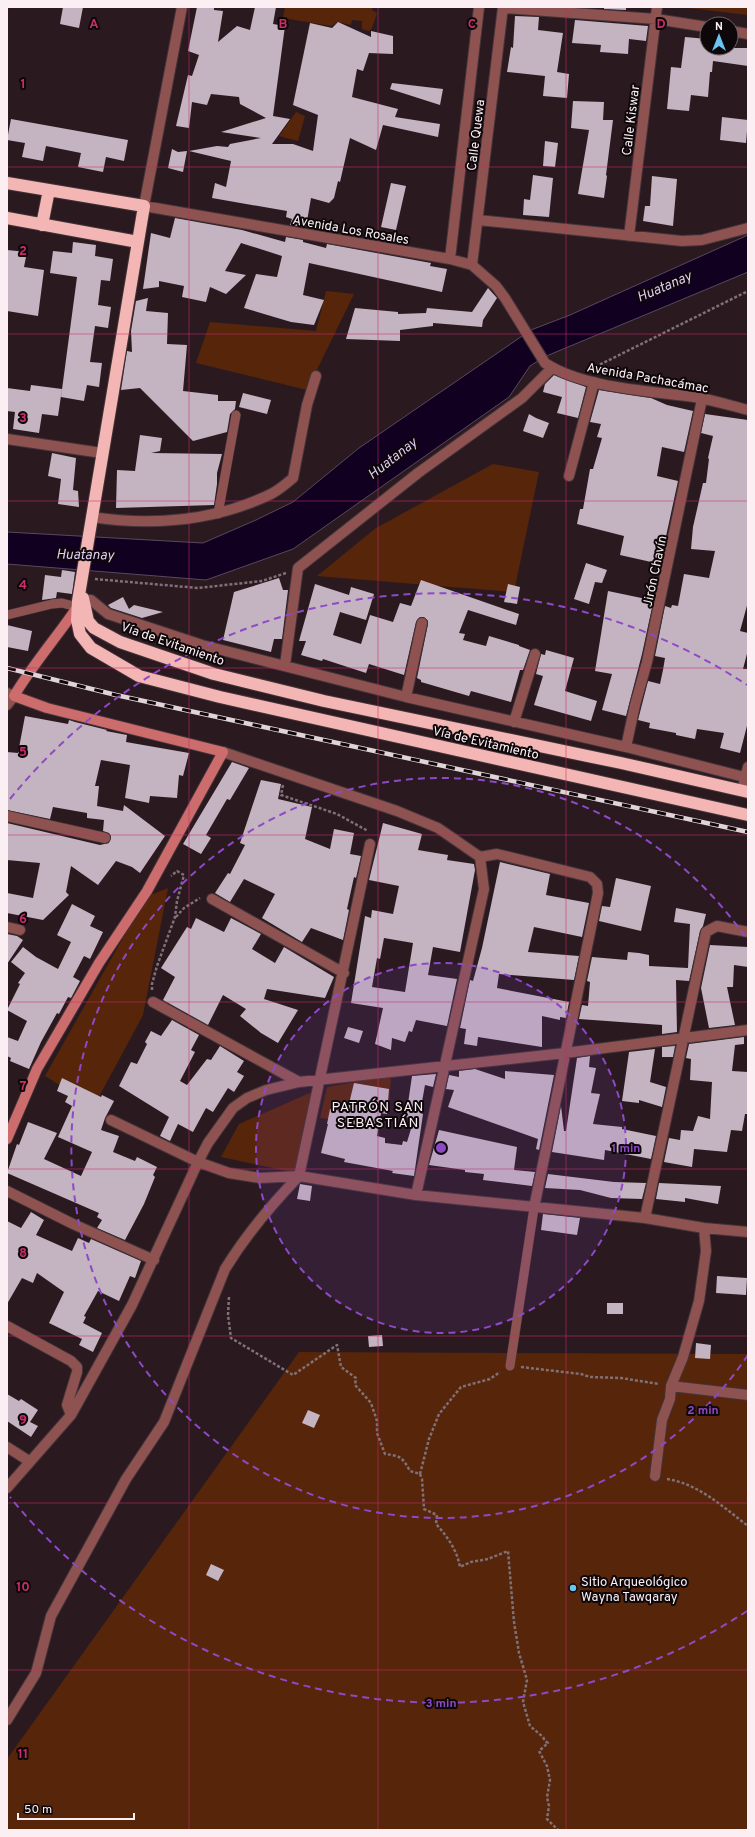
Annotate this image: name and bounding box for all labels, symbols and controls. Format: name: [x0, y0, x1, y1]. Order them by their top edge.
north arrow: [699, 16, 739, 56]
text: A: [89, 17, 99, 33]
text: B: [279, 17, 288, 33]
text: C: [468, 17, 476, 33]
text: D: [656, 17, 666, 33]
text: N: [715, 20, 723, 34]
text: 1: [20, 77, 26, 93]
street label: Calle Kiswar: [620, 84, 644, 157]
street label: Calle Quewa: [465, 99, 489, 172]
street label: Avenida Los Rosales: [291, 213, 410, 249]
text: 2: [19, 244, 27, 260]
water label: Huatanay: [635, 268, 695, 307]
street label: Avenida Pachacámac: [585, 360, 710, 398]
text: 3: [19, 411, 27, 427]
water label: Huatanay: [365, 434, 422, 484]
street label: Jirón Chavín: [641, 534, 671, 609]
water label: Huatanay: [56, 546, 115, 565]
text: 4: [19, 578, 27, 594]
street label: Vía de Evitamiento: [118, 620, 226, 670]
street label: Vía de Evitamiento: [431, 724, 540, 764]
text: 5: [19, 745, 27, 761]
text: 6: [19, 912, 27, 928]
text: 7: [20, 1079, 27, 1095]
district label: PATRÓN SAN SEBASTIÁN: [331, 1098, 425, 1132]
centre of rings: [434, 1141, 448, 1155]
text: 1 min: [612, 1141, 640, 1157]
text: 8: [19, 1246, 27, 1262]
text: 2 min: [687, 1403, 719, 1419]
text: 9: [19, 1413, 27, 1429]
place label: Sitio Arqueológico Wayna Tawqaray: [581, 1575, 688, 1606]
text: 10: [16, 1580, 30, 1596]
marker: Sitio Arqueológico Wayna Tawqaray: [568, 1583, 578, 1593]
text: 3 min: [425, 1696, 457, 1712]
text: 11: [18, 1747, 28, 1763]
scale bar: [18, 1795, 134, 1821]
text: 50 m: [24, 1802, 52, 1818]

